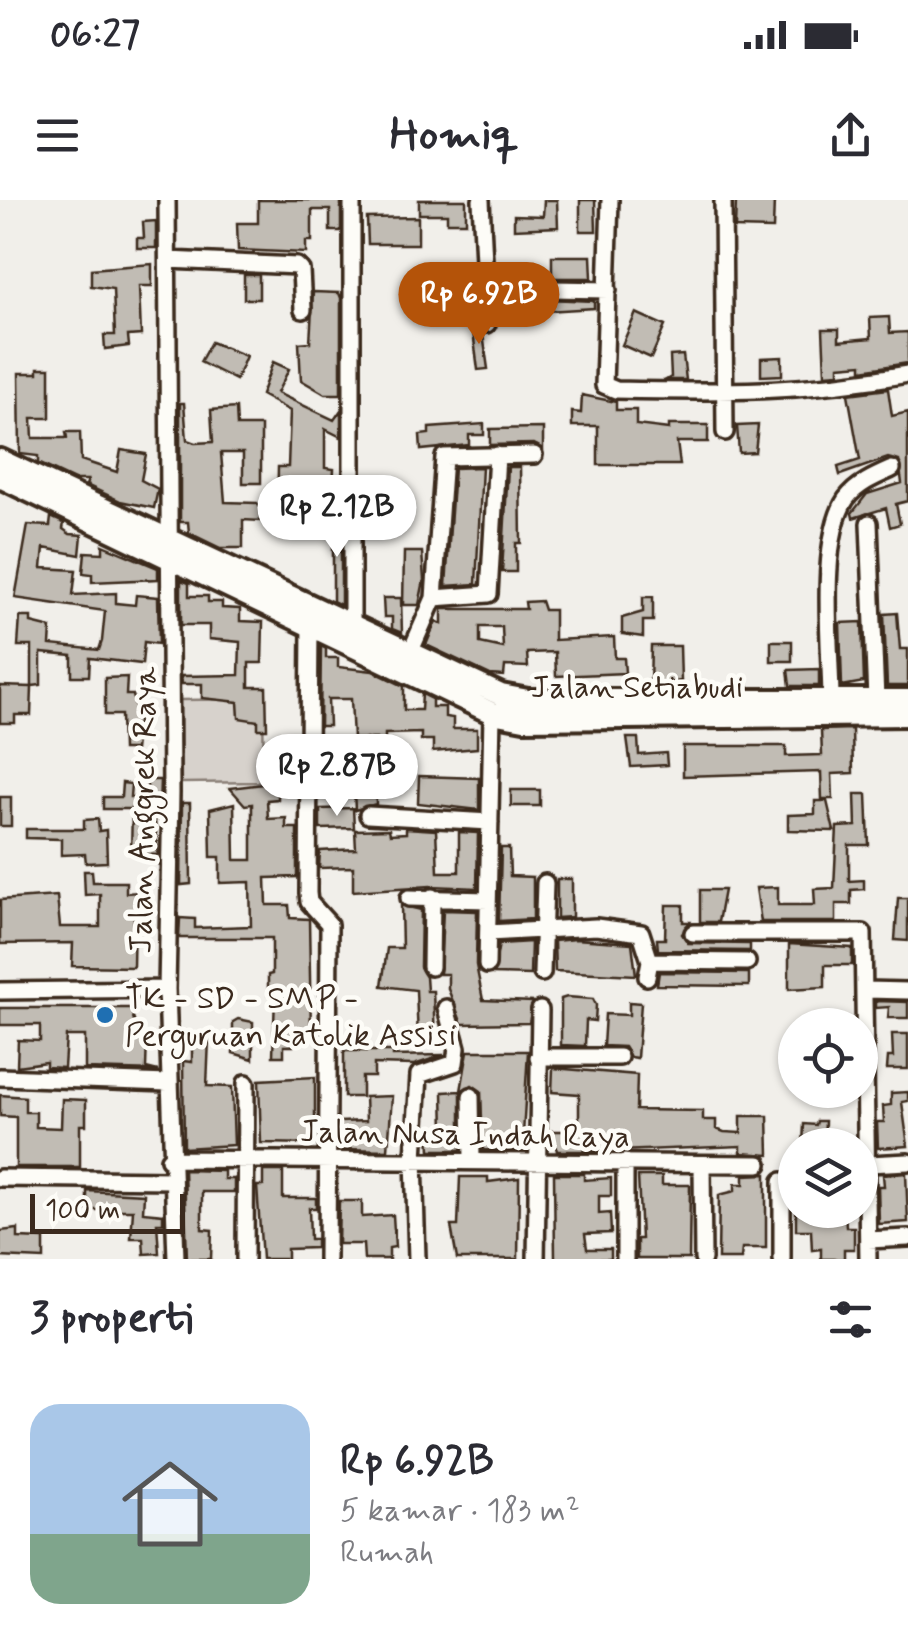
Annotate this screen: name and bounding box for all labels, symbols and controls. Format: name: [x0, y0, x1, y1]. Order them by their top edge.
text: 06:27: [50, 11, 140, 60]
text: Homiq: [390, 106, 518, 165]
icon: menu: [30, 108, 85, 163]
icon: share: [823, 108, 878, 163]
pin: Rp 6.92B: [376, 262, 582, 347]
text: Rp 6.92B: [420, 273, 538, 315]
pin: Rp 2.12B: [234, 475, 440, 560]
text: Rp 2.12B: [279, 486, 395, 528]
street label: Jalan Anggrek Raya: [120, 665, 171, 954]
street label: Jalan Setiabudi: [531, 667, 743, 709]
pin: Rp 2.87B: [234, 734, 440, 819]
text: Rp 2.87B: [278, 745, 396, 787]
place label: TK - SD - SMP - Perguruan Katolik Assisi: [125, 978, 456, 1059]
marker: TK - SD - SMP - Perguruan Katolik Assisi: [94, 1004, 116, 1026]
map controls: [778, 1008, 878, 1228]
button: locate: [778, 1008, 878, 1108]
street label: Jalan Nusa Indah Raya: [300, 1111, 630, 1159]
button: layers: [778, 1128, 878, 1228]
scale bar: [30, 1189, 185, 1234]
text: 100 m: [45, 1193, 120, 1230]
text: 3 properti: [30, 1292, 193, 1347]
icon: filters: [823, 1292, 878, 1347]
text: Rp 6.92B: [340, 1435, 494, 1490]
icon: home: [110, 1444, 230, 1564]
text: 5 kamar · 183 m²: [340, 1490, 580, 1532]
text: Rumah: [340, 1532, 434, 1574]

